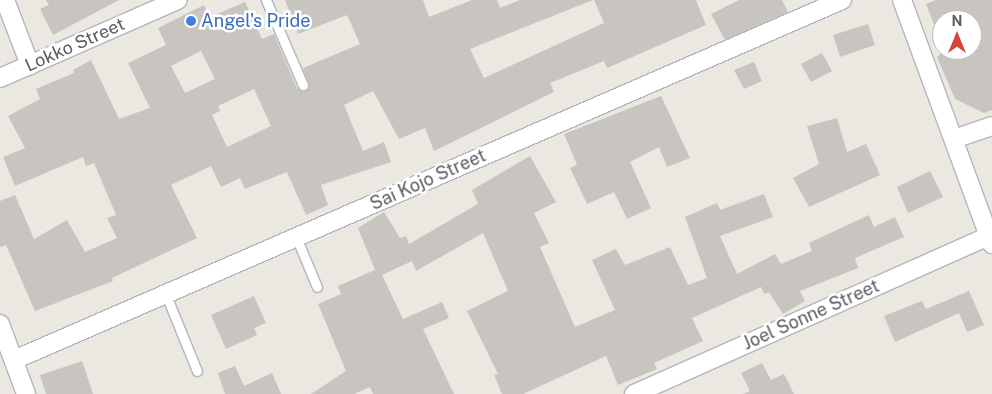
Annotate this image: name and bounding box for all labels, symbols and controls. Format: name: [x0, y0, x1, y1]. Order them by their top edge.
place label: Angel's Pride: [201, 10, 310, 32]
north arrow: [932, 10, 982, 60]
street label: Lokko Street: [22, 13, 128, 77]
text: N: [952, 13, 962, 29]
marker: Angel's Pride: [185, 15, 197, 27]
street label: Sai Kojo Street: [367, 145, 489, 215]
street label: Joel Sonne Street: [739, 275, 883, 355]

